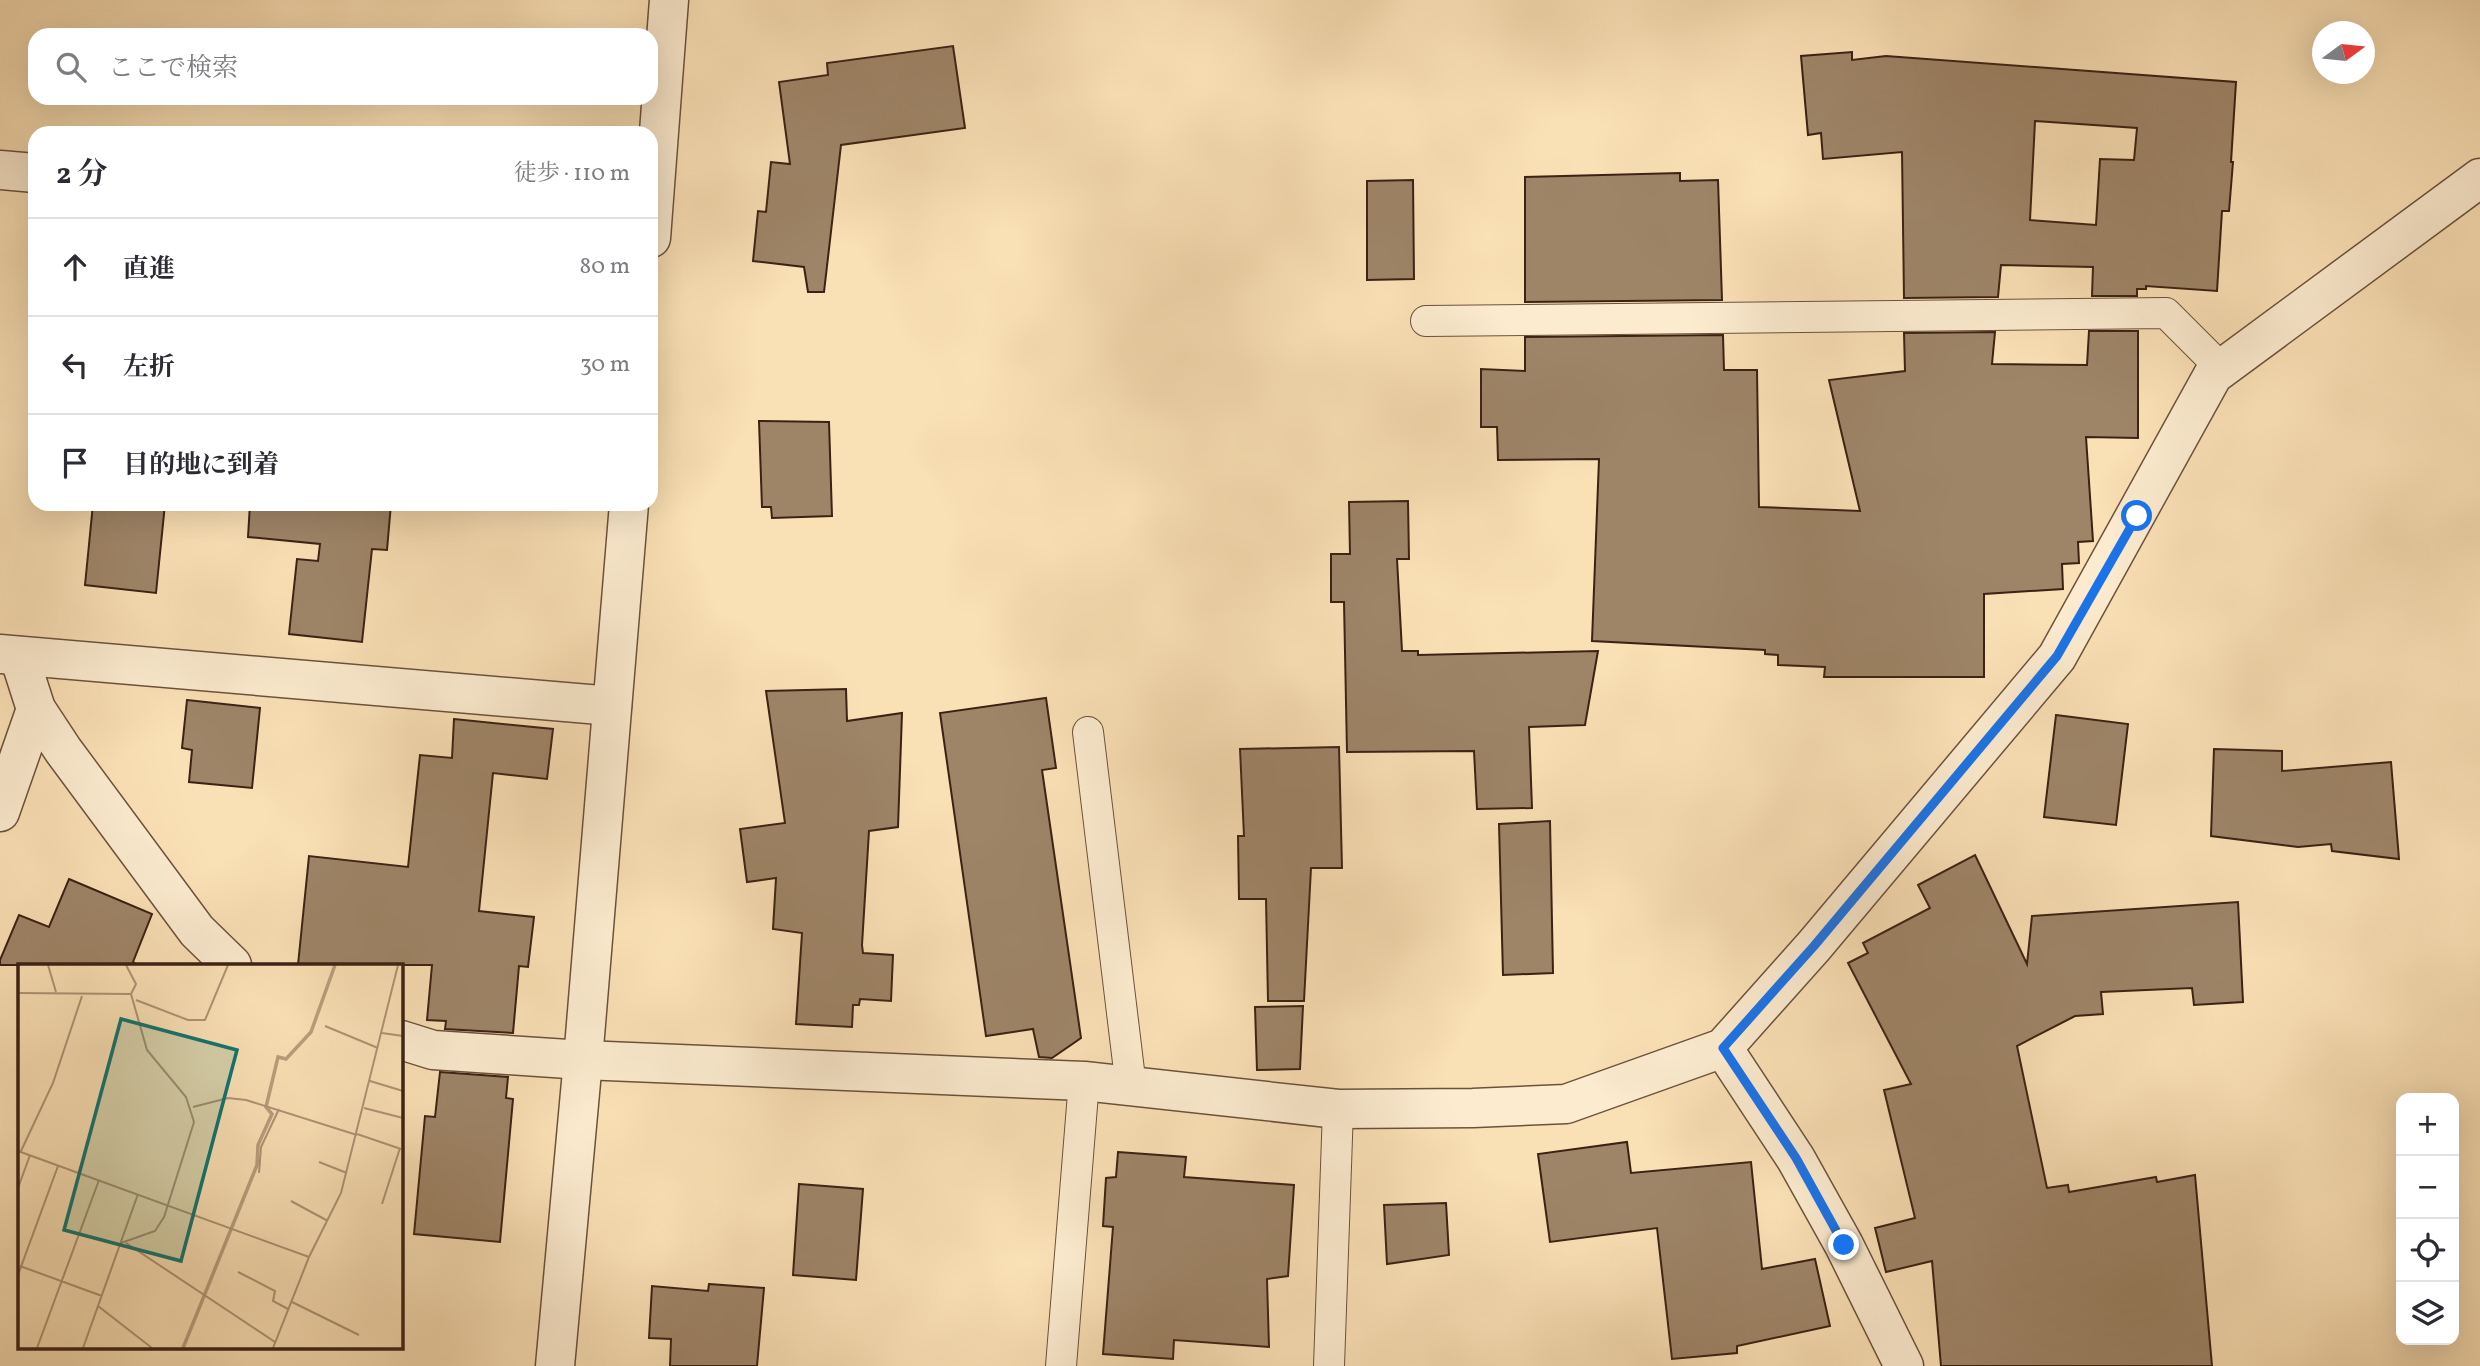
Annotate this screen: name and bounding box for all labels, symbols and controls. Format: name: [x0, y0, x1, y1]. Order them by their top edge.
north arrow: [2312, 21, 2375, 84]
search box: [28, 28, 658, 105]
icon: search: [52, 48, 90, 86]
text: ここで検索: [108, 51, 238, 87]
text: 2 分: [56, 154, 108, 196]
text: 徒歩 · 110 m: [514, 158, 630, 190]
icon: ahead: [56, 248, 94, 286]
text: 80 m: [580, 251, 630, 283]
text: 直進: [123, 252, 175, 288]
icon: left: [56, 346, 94, 384]
text: 30 m: [580, 349, 630, 381]
text: 左折: [123, 350, 175, 386]
icon: arrive: [56, 444, 94, 482]
text: 目的地に到着: [123, 448, 279, 484]
route start: [2121, 500, 2152, 531]
inset map: [18, 964, 402, 1348]
map controls: [2396, 1093, 2459, 1345]
button: +: [2396, 1093, 2459, 1156]
button: −: [2396, 1156, 2459, 1219]
button: locate: [2396, 1219, 2459, 1282]
route end: [1828, 1229, 1859, 1260]
button: layers: [2396, 1282, 2459, 1345]

